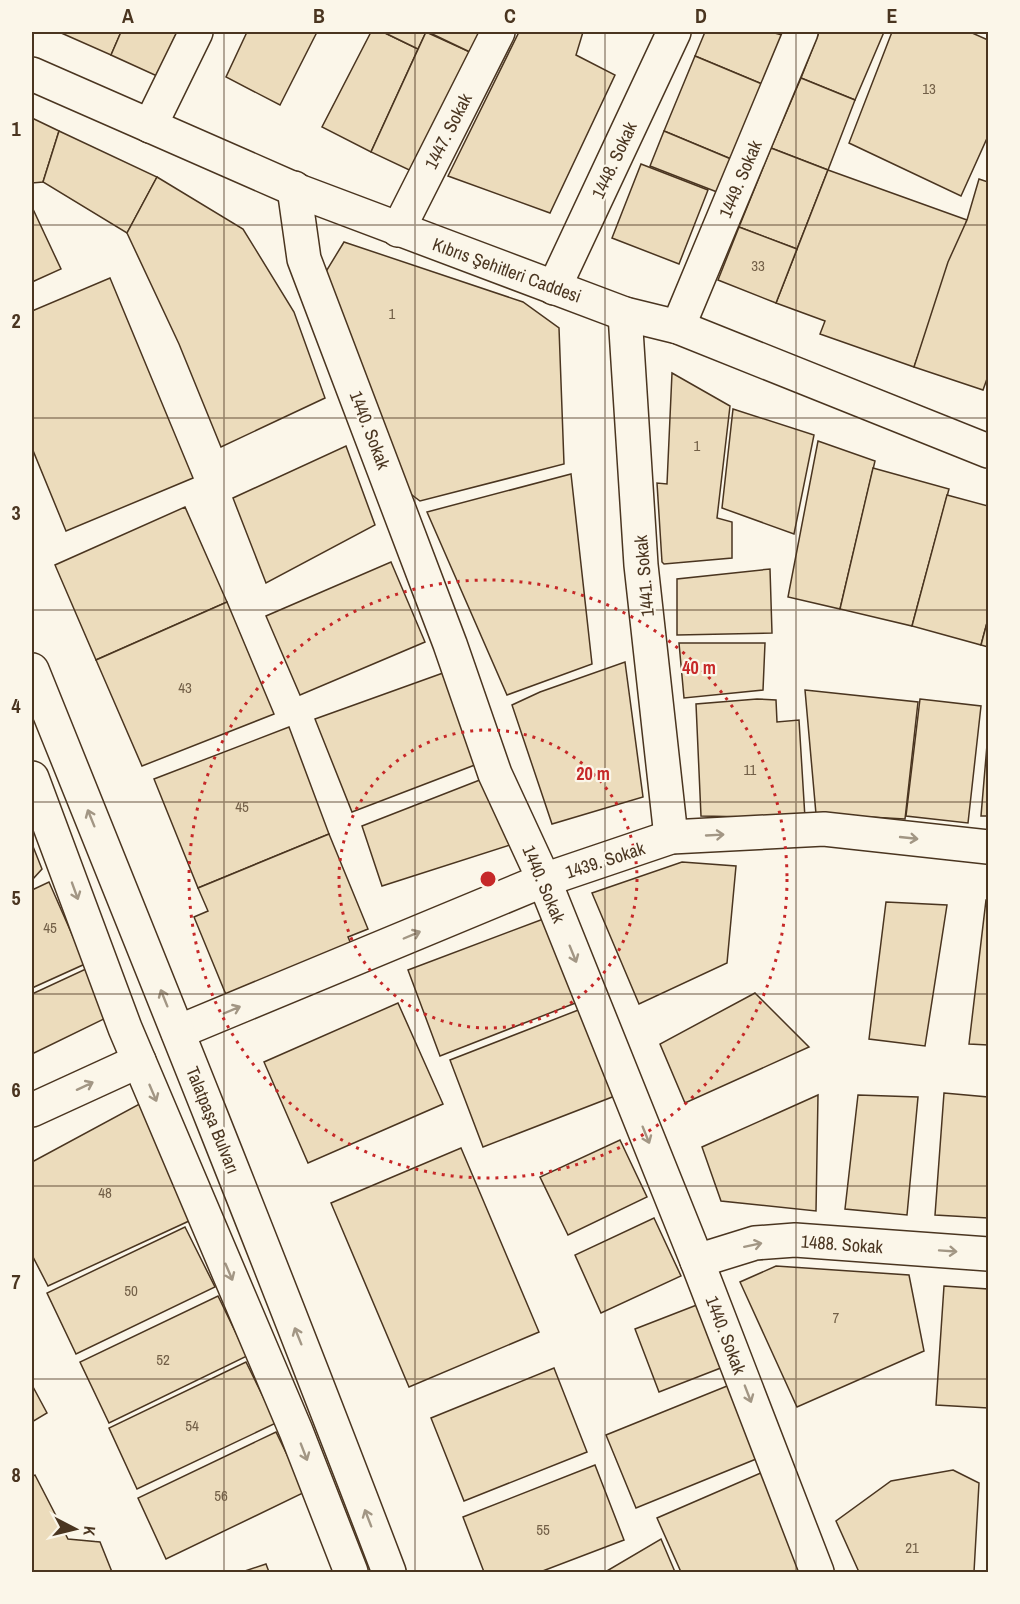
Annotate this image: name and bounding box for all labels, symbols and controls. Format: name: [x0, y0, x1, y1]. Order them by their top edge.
text: A: [122, 2, 134, 29]
text: B: [313, 2, 325, 29]
text: C: [504, 2, 516, 29]
text: D: [695, 2, 707, 29]
text: E: [887, 2, 898, 29]
house number: 13: [922, 78, 936, 99]
street label: 1447. Sokak: [418, 88, 478, 173]
text: 1: [11, 115, 21, 142]
street label: 1448. Sokak: [585, 117, 643, 202]
street label: 1449. Sokak: [712, 136, 768, 222]
street label: Kıbrıs Şehitleri Caddesi: [429, 231, 585, 309]
house number: 33: [751, 255, 765, 276]
house number: 1: [389, 303, 396, 324]
text: 2: [11, 307, 21, 334]
street label: 1440. Sokak: [344, 387, 397, 473]
house number: 1: [694, 435, 701, 456]
text: 3: [11, 499, 21, 526]
street label: 1441. Sokak: [628, 533, 660, 618]
text: 40 m: [682, 655, 716, 680]
house number: 43: [178, 677, 192, 698]
text: 4: [11, 692, 21, 719]
house number: 11: [744, 759, 757, 780]
text: 20 m: [576, 761, 610, 786]
house number: 45: [235, 796, 249, 817]
one-way arrow: [85, 809, 96, 827]
one-way arrow: [704, 829, 724, 840]
one-way arrow: [899, 833, 919, 844]
street label: 1439. Sokak: [562, 835, 648, 885]
street label: 1440. Sokak: [516, 841, 572, 927]
centre of rings: [478, 869, 498, 889]
one-way arrow: [70, 881, 81, 900]
text: 5: [11, 884, 21, 911]
house number: 45: [43, 917, 57, 938]
one-way arrow: [402, 929, 420, 940]
one-way arrow: [568, 944, 579, 963]
one-way arrow: [158, 990, 169, 1008]
one-way arrow: [222, 1004, 240, 1015]
street label: Talatpaşa Bulvarı: [180, 1063, 246, 1177]
text: 6: [11, 1076, 21, 1103]
one-way arrow: [75, 1079, 93, 1091]
one-way arrow: [147, 1083, 159, 1101]
one-way arrow: [641, 1125, 652, 1143]
house number: 48: [98, 1182, 112, 1203]
street label: 1488. Sokak: [800, 1229, 884, 1259]
one-way arrow: [743, 1239, 763, 1250]
one-way arrow: [937, 1246, 957, 1257]
one-way arrow: [224, 1262, 235, 1281]
text: 7: [11, 1268, 21, 1295]
house number: 50: [124, 1280, 138, 1301]
street label: 1440. Sokak: [700, 1292, 753, 1378]
house number: 7: [833, 1307, 840, 1328]
one-way arrow: [292, 1327, 303, 1346]
house number: 52: [156, 1349, 170, 1370]
one-way arrow: [744, 1384, 755, 1403]
house number: 54: [185, 1415, 199, 1436]
one-way arrow: [299, 1442, 310, 1461]
text: 8: [11, 1461, 21, 1488]
house number: 56: [214, 1485, 228, 1506]
north arrow: [45, 1499, 105, 1559]
one-way arrow: [362, 1509, 373, 1528]
house number: 55: [536, 1519, 550, 1540]
text: K: [78, 1525, 101, 1537]
house number: 21: [905, 1537, 919, 1558]

